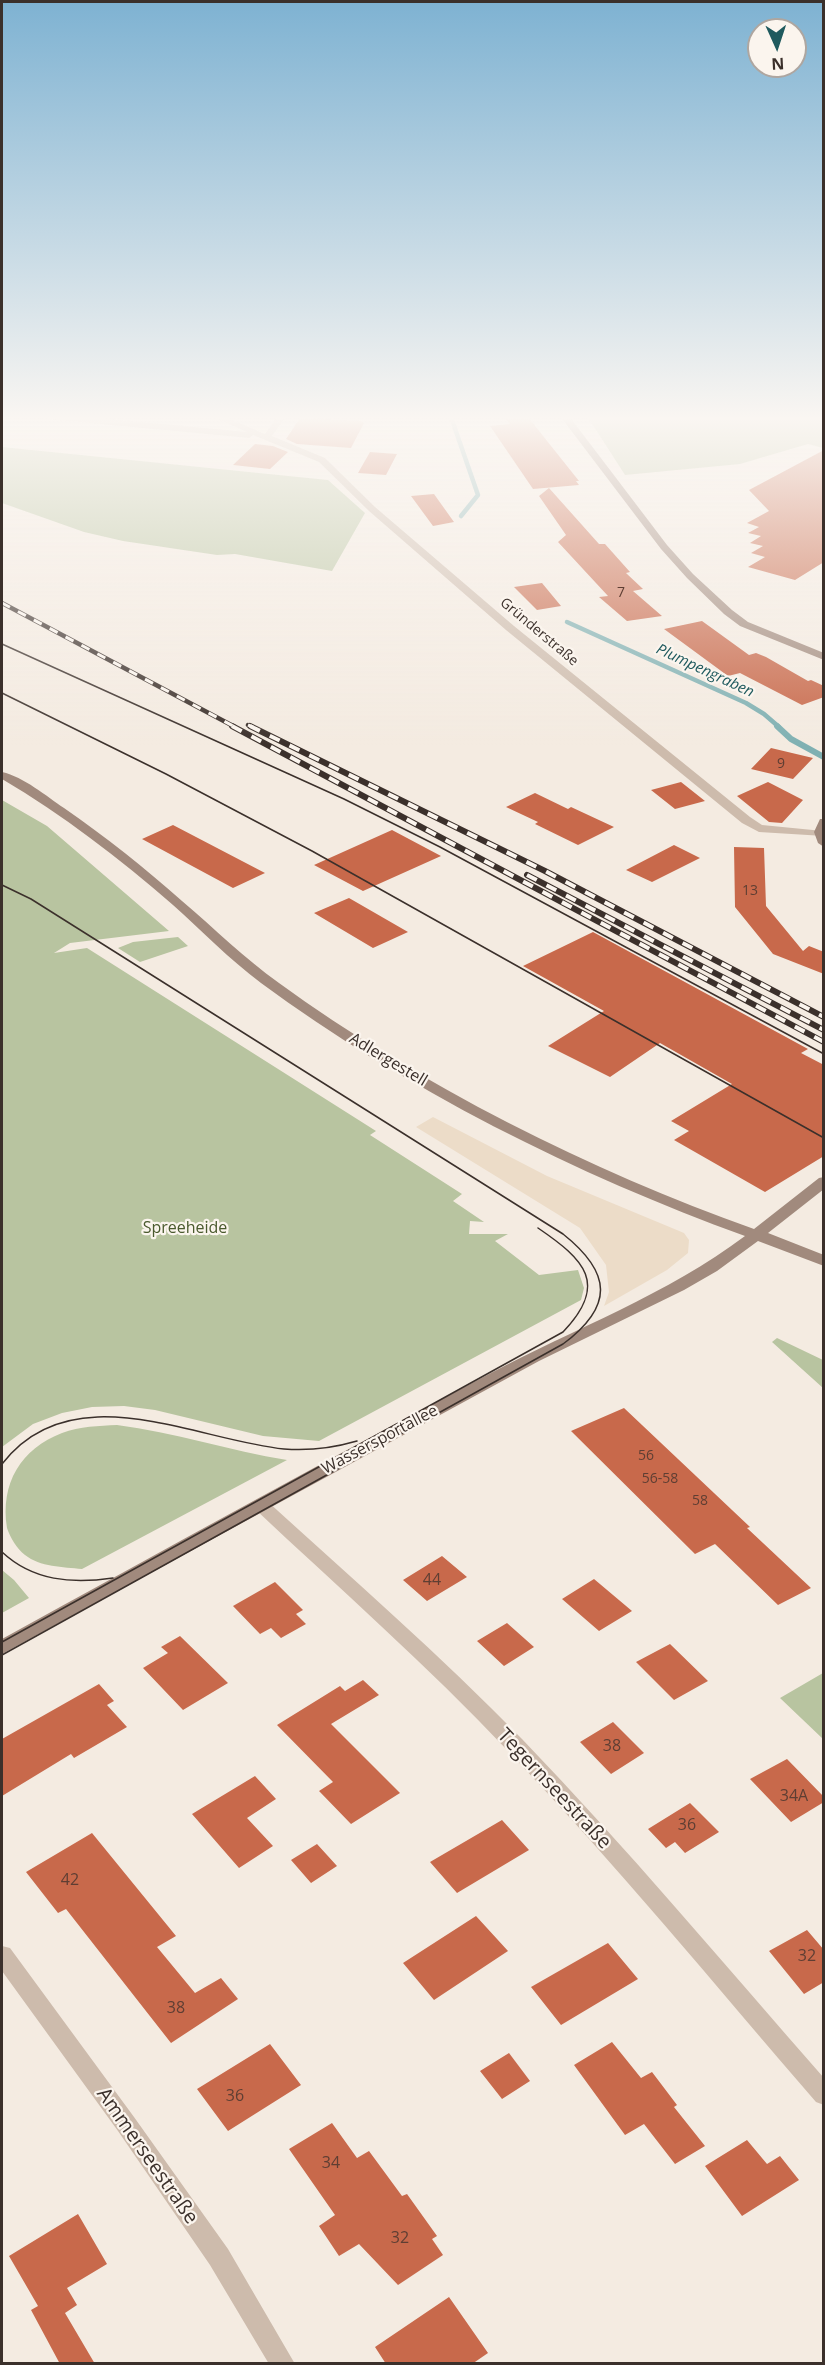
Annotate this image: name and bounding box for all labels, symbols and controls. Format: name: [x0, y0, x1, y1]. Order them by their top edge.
north arrow: [747, 18, 807, 78]
text: N: [771, 53, 785, 75]
house number: 7: [617, 585, 625, 601]
street label: Gründerstraße: [496, 594, 582, 670]
water label: Plumpengraben: [653, 640, 757, 702]
house number: 9: [777, 756, 785, 772]
house number: 13: [742, 883, 758, 899]
street label: Adlergestell: [346, 1029, 430, 1091]
park label: Spreeheide: [143, 1218, 227, 1238]
street label: Wassersportallee: [319, 1401, 441, 1479]
house number: 56: [638, 1448, 654, 1464]
house number: 56-58: [642, 1471, 678, 1487]
house number: 58: [692, 1493, 708, 1509]
house number: 44: [423, 1570, 441, 1590]
street label: Tegernseestraße: [492, 1724, 616, 1854]
house number: 38: [603, 1736, 621, 1756]
house number: 34A: [780, 1786, 808, 1806]
house number: 36: [678, 1815, 696, 1835]
house number: 42: [61, 1870, 79, 1890]
house number: 32: [798, 1946, 816, 1966]
house number: 38: [167, 1998, 185, 2018]
street label: Ammerseestraße: [91, 2083, 203, 2229]
house number: 36: [226, 2086, 244, 2106]
house number: 34: [322, 2153, 340, 2173]
house number: 32: [391, 2228, 409, 2248]

